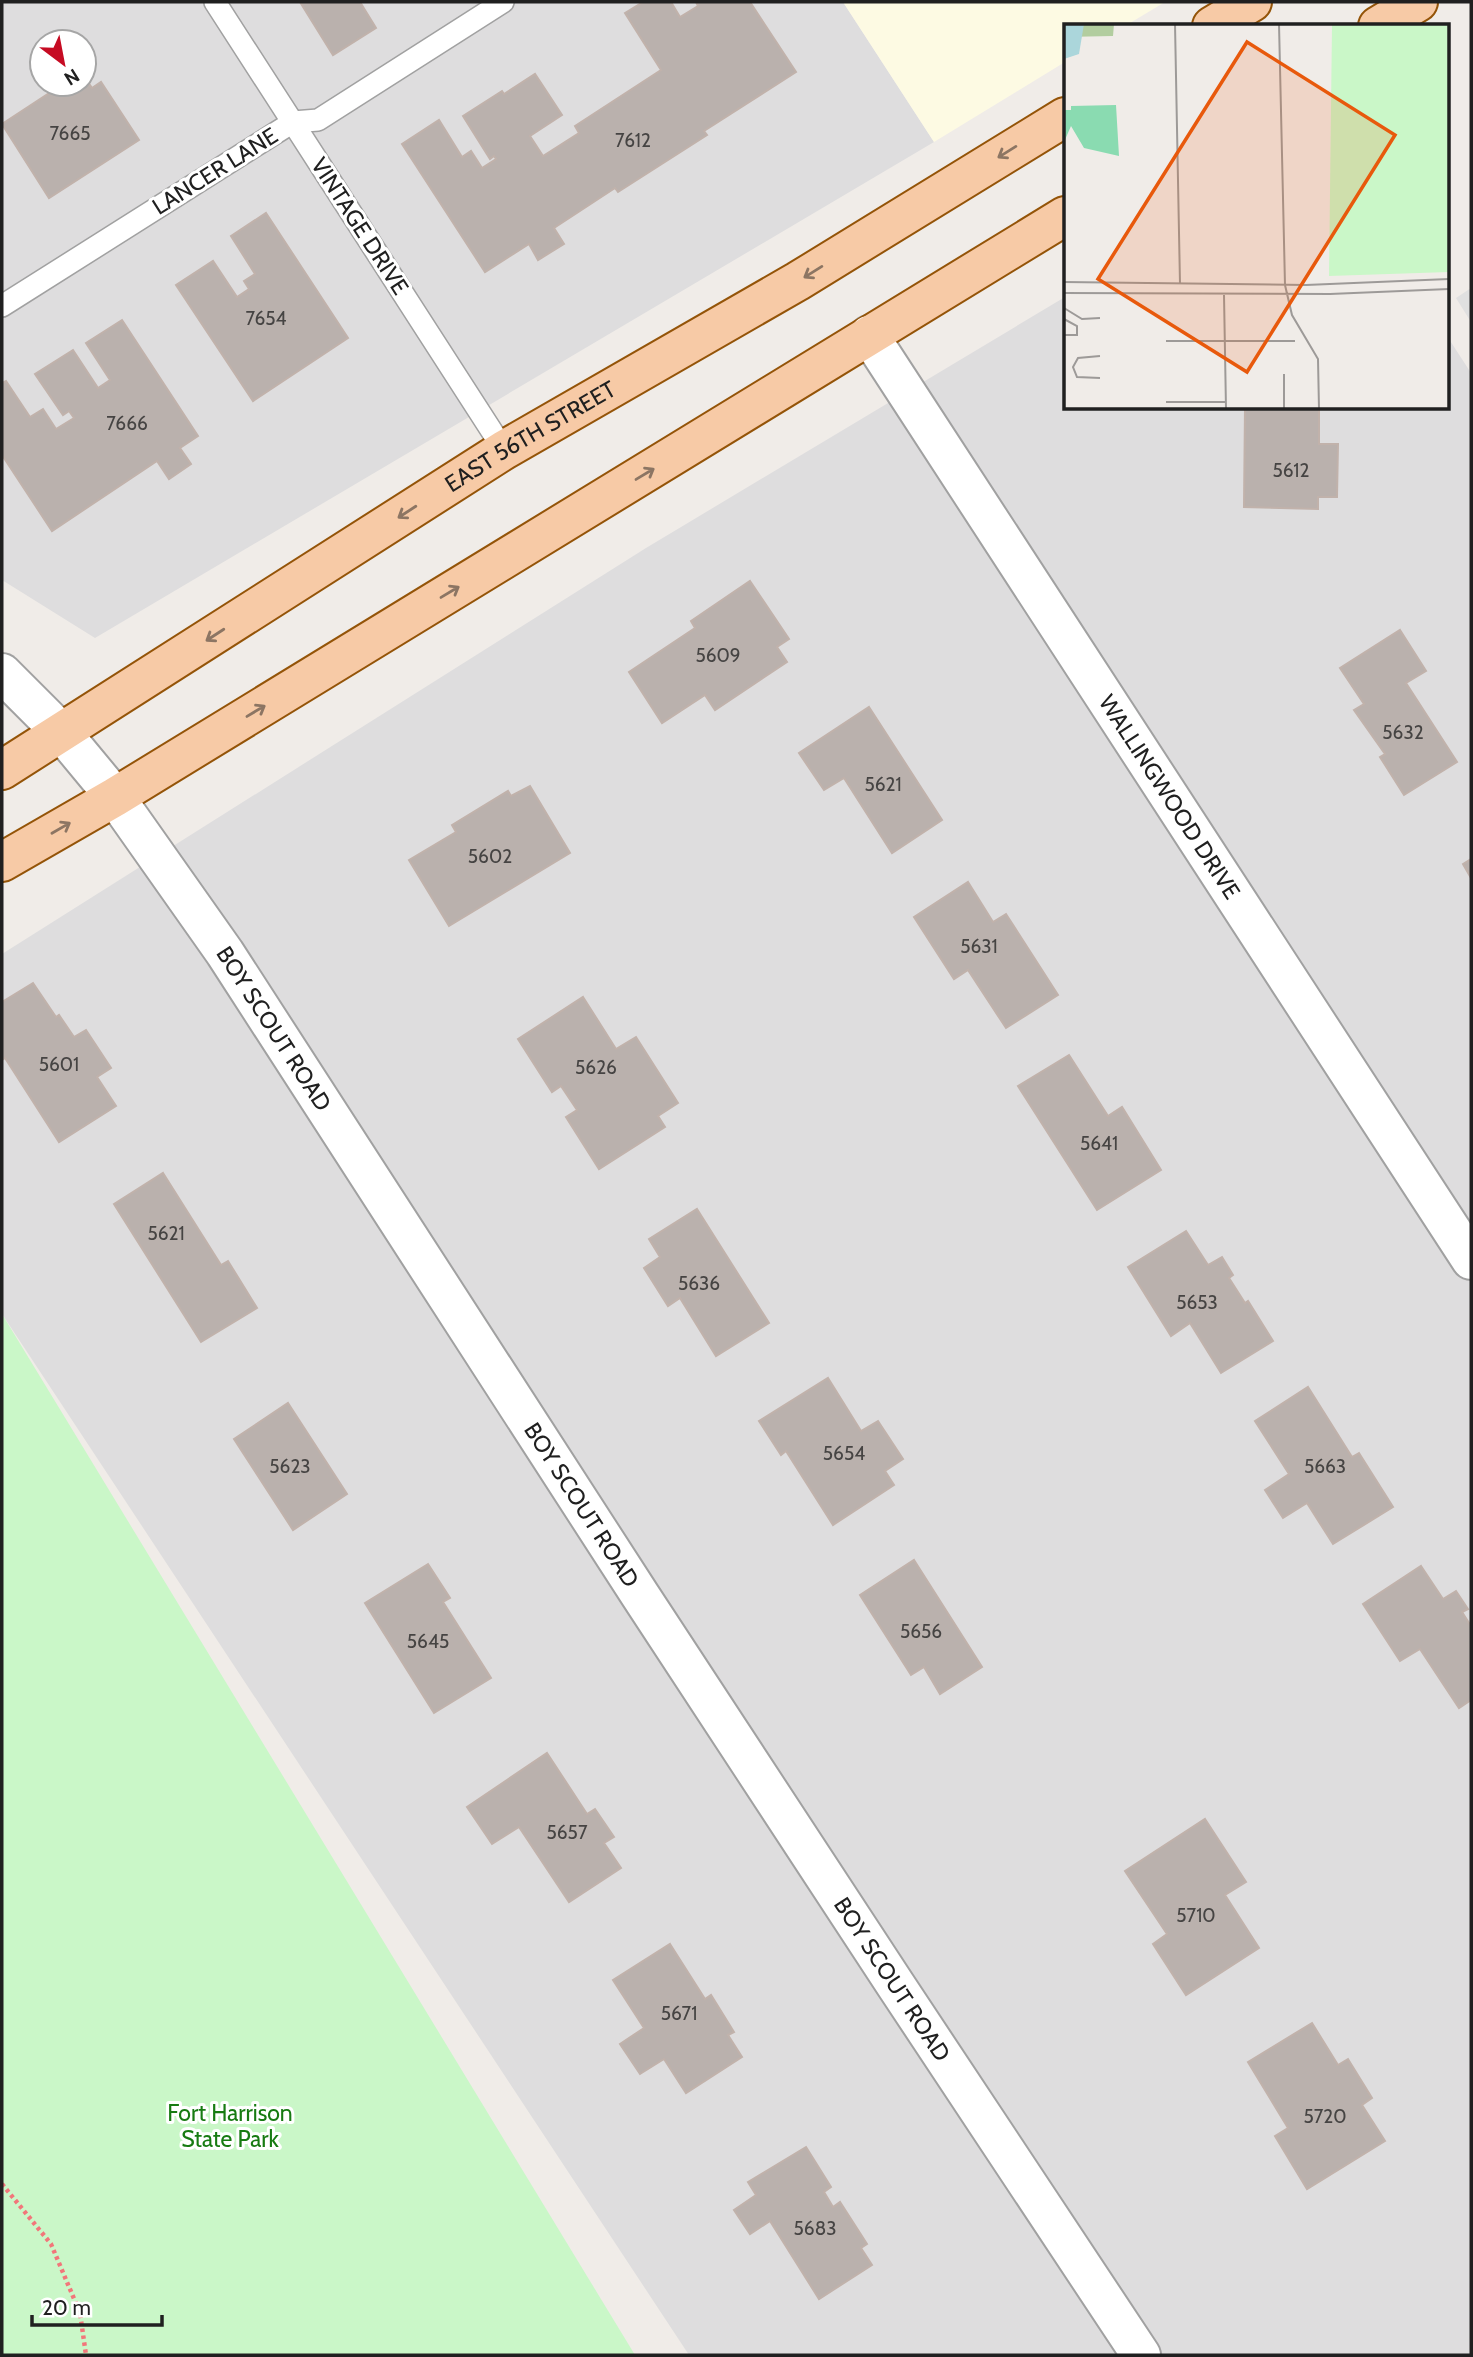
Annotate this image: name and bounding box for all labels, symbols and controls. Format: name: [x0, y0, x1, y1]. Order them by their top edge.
inset map: [1064, 24, 1448, 410]
north arrow: [28, 28, 98, 98]
text: N: [60, 64, 84, 90]
street label: LANCER LANE: [147, 121, 283, 221]
house number: 7665: [50, 122, 90, 145]
house number: 7612: [615, 129, 651, 152]
one-way arrow: [998, 146, 1018, 160]
street label: VINTAGE DRIVE: [305, 152, 415, 300]
one-way arrow: [804, 265, 824, 279]
house number: 7654: [245, 307, 287, 330]
street label: EAST 56TH STREET: [440, 375, 621, 498]
house number: 7666: [106, 412, 148, 435]
house number: 5612: [1272, 459, 1310, 482]
one-way arrow: [634, 467, 654, 481]
one-way arrow: [398, 505, 417, 520]
one-way arrow: [440, 585, 460, 599]
one-way arrow: [206, 628, 226, 642]
house number: 5609: [695, 644, 741, 667]
street label: WALLINGWOOD DRIVE: [1093, 689, 1246, 904]
one-way arrow: [246, 703, 266, 717]
house number: 5632: [1382, 721, 1424, 744]
house number: 5621: [864, 773, 902, 796]
one-way arrow: [50, 821, 71, 834]
house number: 5602: [468, 845, 512, 868]
house number: 5631: [960, 935, 998, 958]
street label: BOY SCOUT ROAD: [210, 941, 337, 1116]
house number: 5601: [39, 1053, 79, 1076]
house number: 5626: [575, 1056, 617, 1079]
house number: 5641: [1080, 1132, 1118, 1155]
house number: 5621: [147, 1222, 185, 1245]
house number: 5636: [678, 1272, 720, 1295]
house number: 5653: [1176, 1291, 1218, 1314]
street label: BOY SCOUT ROAD: [518, 1417, 645, 1592]
house number: 5654: [823, 1442, 865, 1465]
house number: 5623: [269, 1455, 311, 1478]
house number: 5663: [1304, 1455, 1346, 1478]
house number: 5656: [900, 1620, 942, 1643]
house number: 5645: [407, 1630, 449, 1653]
house number: 5657: [547, 1821, 588, 1844]
street label: BOY SCOUT ROAD: [828, 1892, 956, 2066]
house number: 5710: [1176, 1904, 1216, 1927]
house number: 5671: [661, 2002, 697, 2025]
park label: Fort Harrison State Park: [167, 2099, 293, 2153]
house number: 5720: [1303, 2105, 1347, 2128]
house number: 5683: [794, 2217, 836, 2240]
scale bar: [32, 2284, 161, 2328]
text: 20 m: [42, 2295, 91, 2320]

